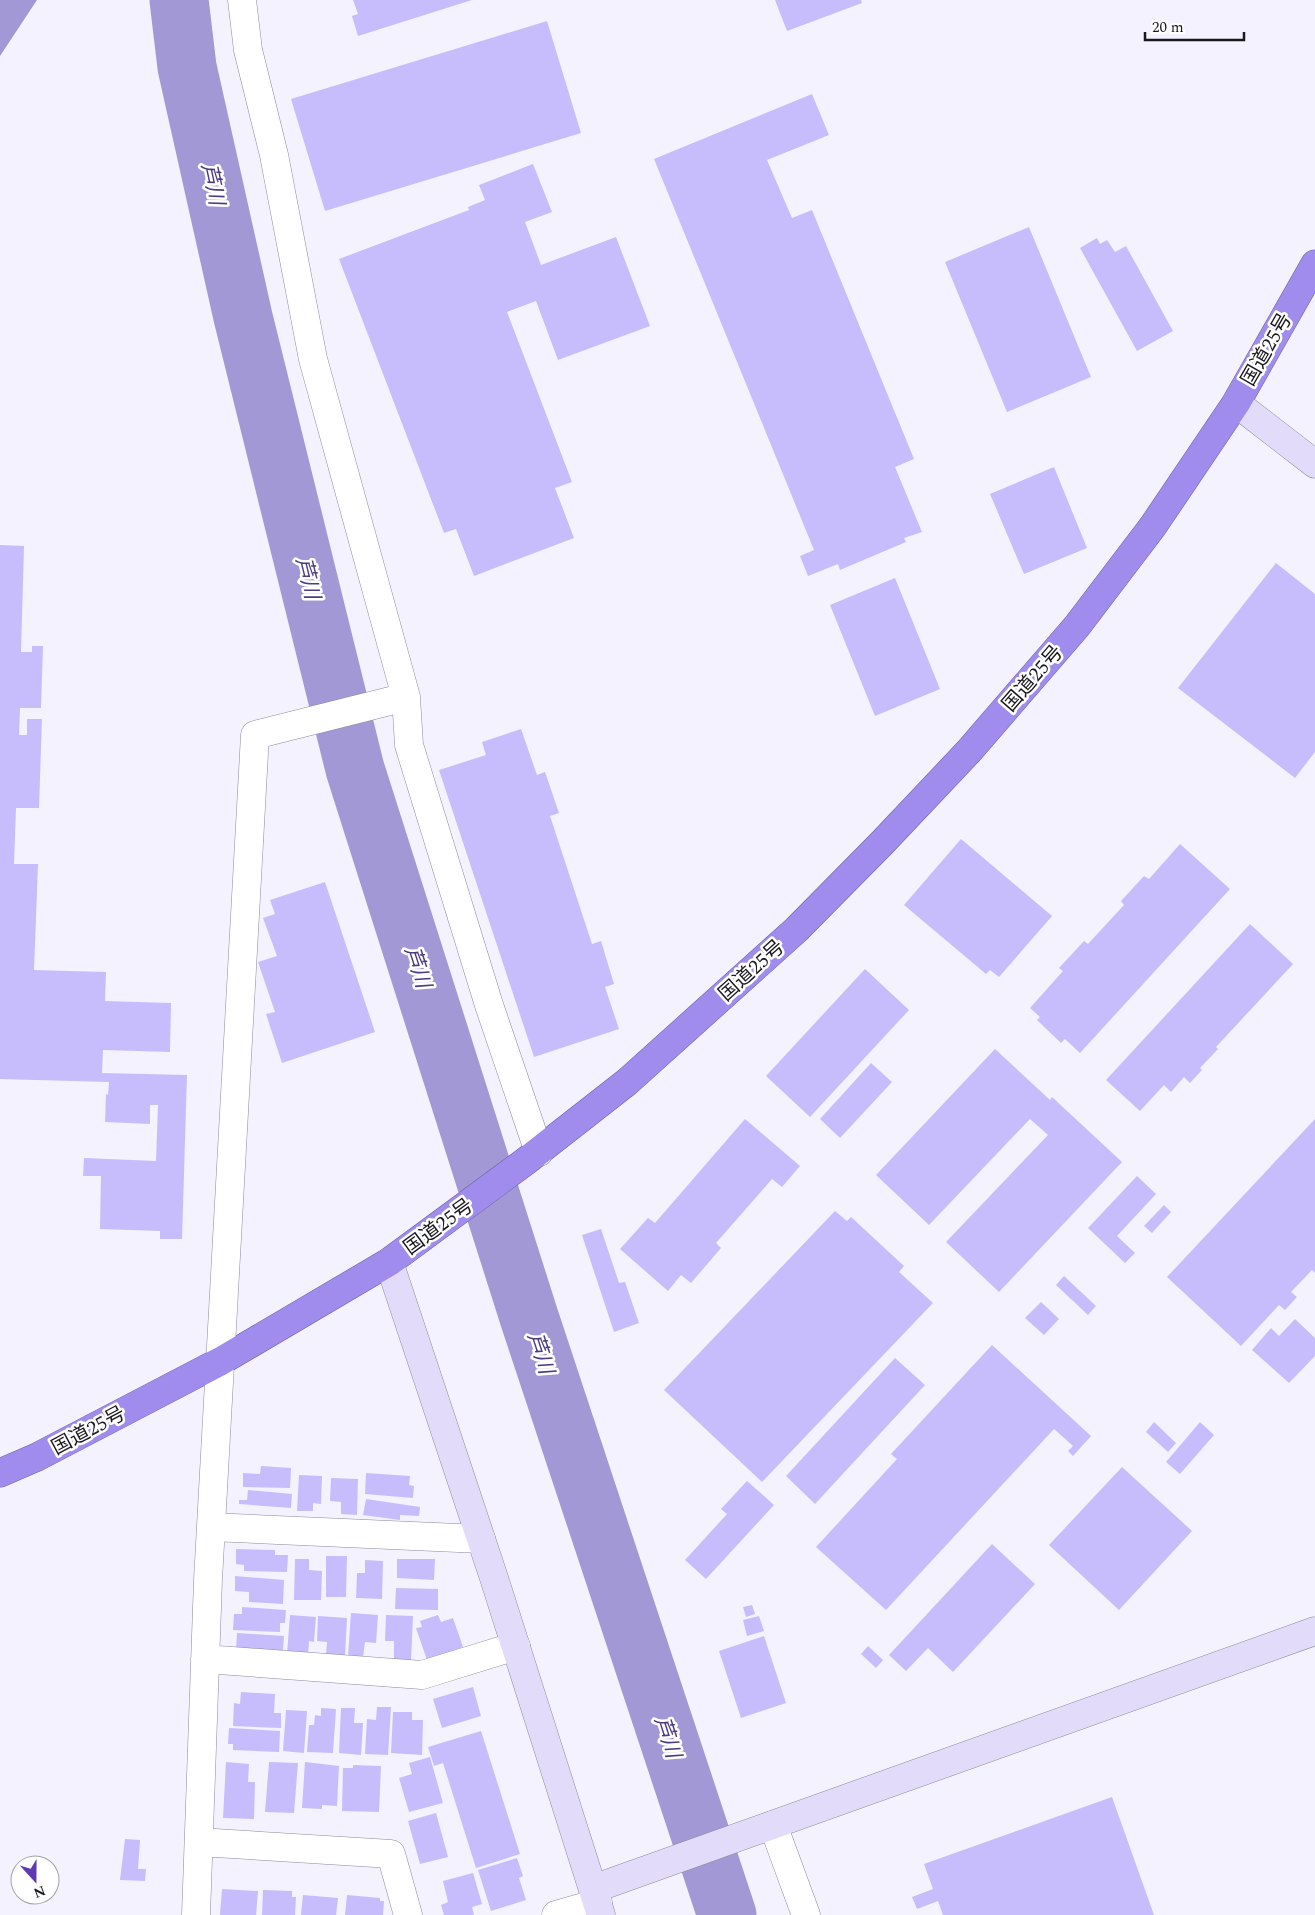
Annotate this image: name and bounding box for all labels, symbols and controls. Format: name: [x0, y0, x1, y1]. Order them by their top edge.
scale bar: [1145, 10, 1244, 42]
text: 20 m: [1152, 16, 1184, 39]
water label: 芦川: [192, 160, 232, 210]
street label: 国道25号: [1234, 307, 1300, 392]
water label: 芦川: [286, 554, 328, 604]
street label: 国道25号: [995, 639, 1070, 719]
street label: 国道25号: [712, 933, 791, 1009]
water label: 芦川: [395, 942, 439, 994]
street label: 国道25号: [397, 1191, 480, 1262]
water label: 芦川: [518, 1328, 562, 1380]
street label: 国道25号: [46, 1399, 131, 1463]
water label: 芦川: [645, 1712, 689, 1764]
north arrow: [10, 1855, 60, 1905]
text: N: [30, 1880, 49, 1904]

